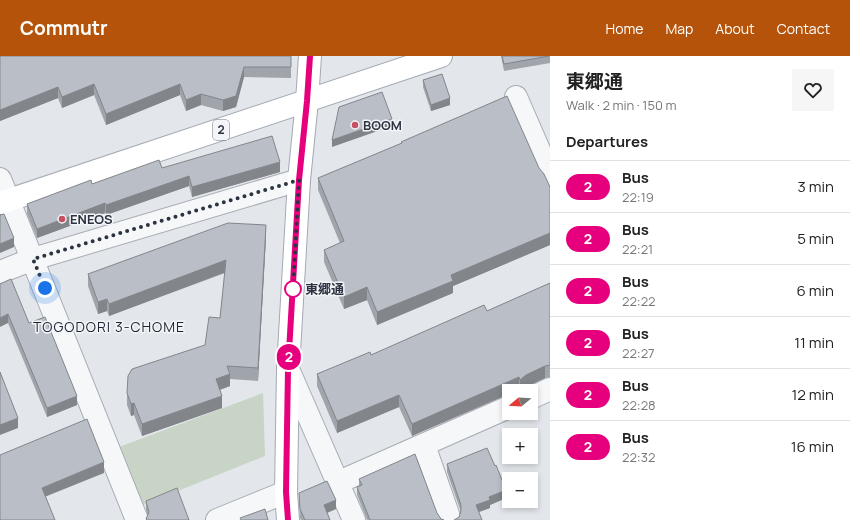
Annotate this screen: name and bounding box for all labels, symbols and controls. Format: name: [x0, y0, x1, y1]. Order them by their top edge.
text: Commutr: [20, 15, 108, 41]
text: Home: [606, 19, 643, 38]
text: Map: [665, 19, 693, 38]
text: About: [715, 19, 755, 38]
text: Contact: [777, 19, 830, 38]
text: 東郷通: [566, 68, 623, 94]
button: heart: [792, 69, 834, 111]
text: Walk · 2 min · 150 m: [566, 96, 677, 114]
place label: BOOM: [363, 116, 402, 134]
road number: 2: [213, 120, 229, 140]
marker: BOOM: [350, 120, 360, 130]
text: Departures: [566, 131, 648, 152]
text: Bus: [622, 167, 649, 188]
text: 3 min: [798, 176, 834, 197]
text: 2: [584, 177, 592, 196]
text: 22:19: [622, 188, 654, 206]
place label: ENEOS: [70, 210, 113, 228]
marker: ENEOS: [57, 214, 67, 224]
text: Bus: [622, 219, 649, 240]
text: 5 min: [797, 228, 834, 249]
text: 2: [584, 229, 592, 248]
text: 22:21: [622, 240, 653, 258]
text: Bus: [622, 271, 649, 292]
your location: [35, 278, 55, 298]
marker: 東郷通: [284, 280, 302, 298]
place label: 東郷通: [305, 280, 344, 298]
text: 6 min: [797, 280, 834, 301]
text: 2: [584, 281, 592, 300]
text: 22:22: [622, 292, 656, 310]
district label: TOGODORI 3-CHOME: [33, 317, 185, 336]
text: Bus: [622, 323, 649, 344]
text: 11 min: [794, 332, 834, 353]
text: 2: [584, 333, 592, 352]
line badge: 2: [276, 344, 302, 370]
text: 22:27: [622, 344, 655, 362]
text: 2: [285, 347, 293, 366]
text: Bus: [622, 375, 649, 396]
north arrow: [502, 384, 538, 420]
map controls: [502, 384, 538, 508]
text: 12 min: [791, 384, 834, 405]
text: 2: [584, 385, 592, 404]
text: 22:28: [622, 396, 656, 414]
text: Bus: [622, 427, 649, 448]
button: +: [502, 428, 538, 464]
text: 16 min: [791, 436, 834, 457]
text: 2: [584, 437, 592, 456]
text: 22:32: [622, 448, 655, 466]
button: −: [502, 472, 538, 508]

